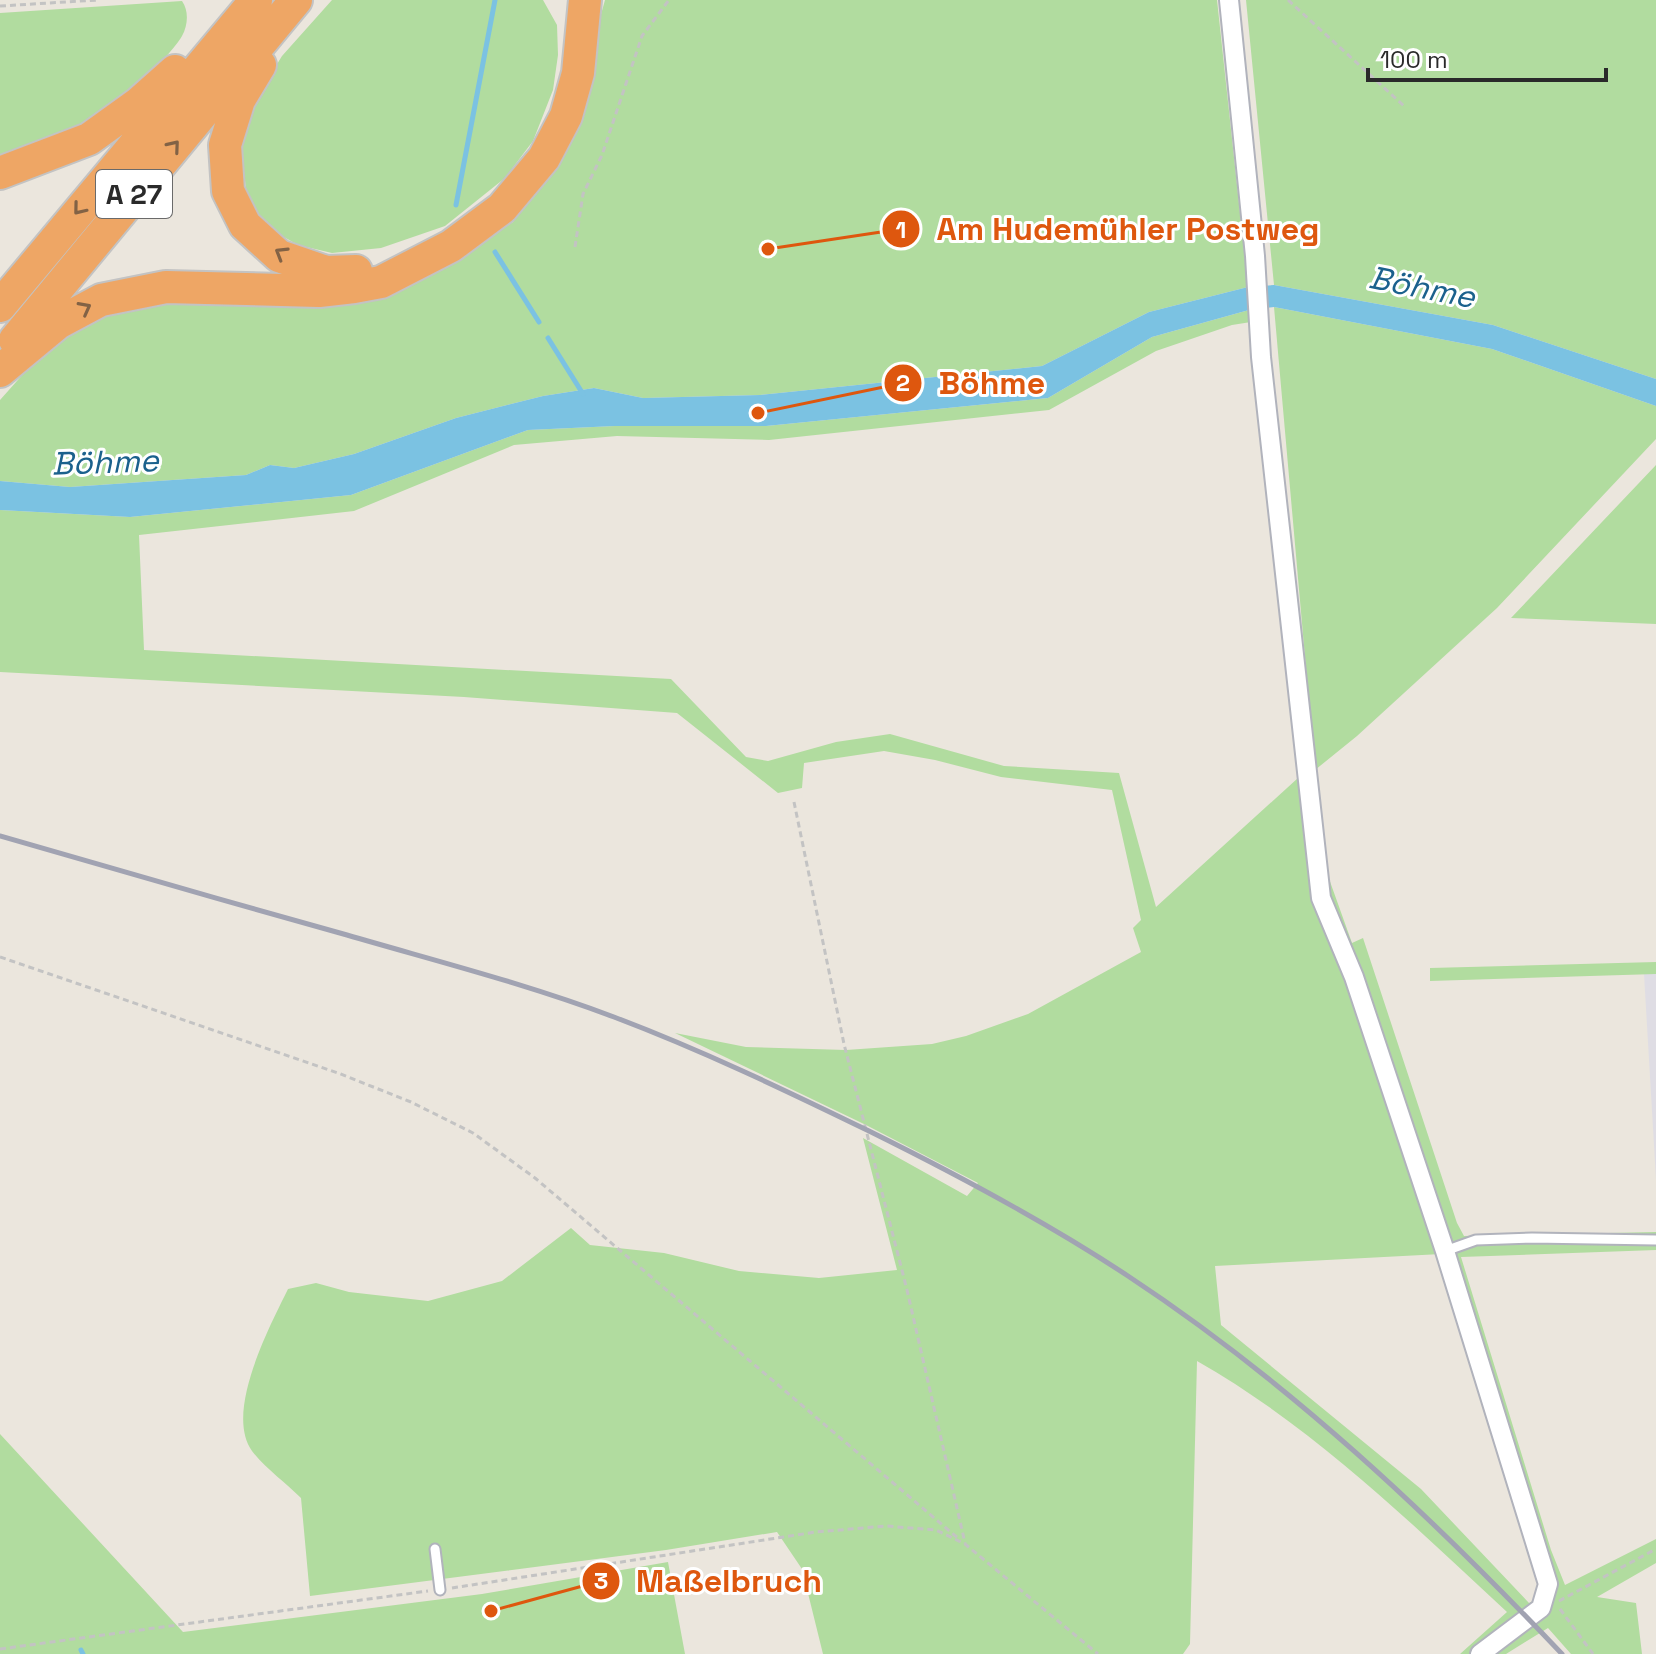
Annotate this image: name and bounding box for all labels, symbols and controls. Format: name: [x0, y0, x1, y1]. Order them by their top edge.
scale bar: [1368, 32, 1606, 82]
text: 100 m: [1380, 44, 1448, 75]
one-way arrow: [164, 140, 178, 155]
road number: A 27: [96, 170, 172, 218]
one-way arrow: [75, 200, 89, 215]
callout: Am Hudemühler Postweg: [881, 201, 1336, 257]
text: Am Hudemühler Postweg: [936, 209, 1320, 249]
text: 1: [896, 214, 906, 245]
one-way arrow: [275, 248, 289, 263]
water label: Böhme: [1366, 257, 1479, 317]
one-way arrow: [77, 303, 92, 318]
callout: Böhme: [883, 355, 1061, 411]
text: Böhme: [939, 363, 1045, 403]
text: 2: [896, 367, 910, 398]
water label: Böhme: [51, 440, 160, 484]
callout: Maßelbruch: [581, 1553, 838, 1609]
text: Maßelbruch: [636, 1561, 822, 1601]
text: 3: [594, 1565, 608, 1596]

